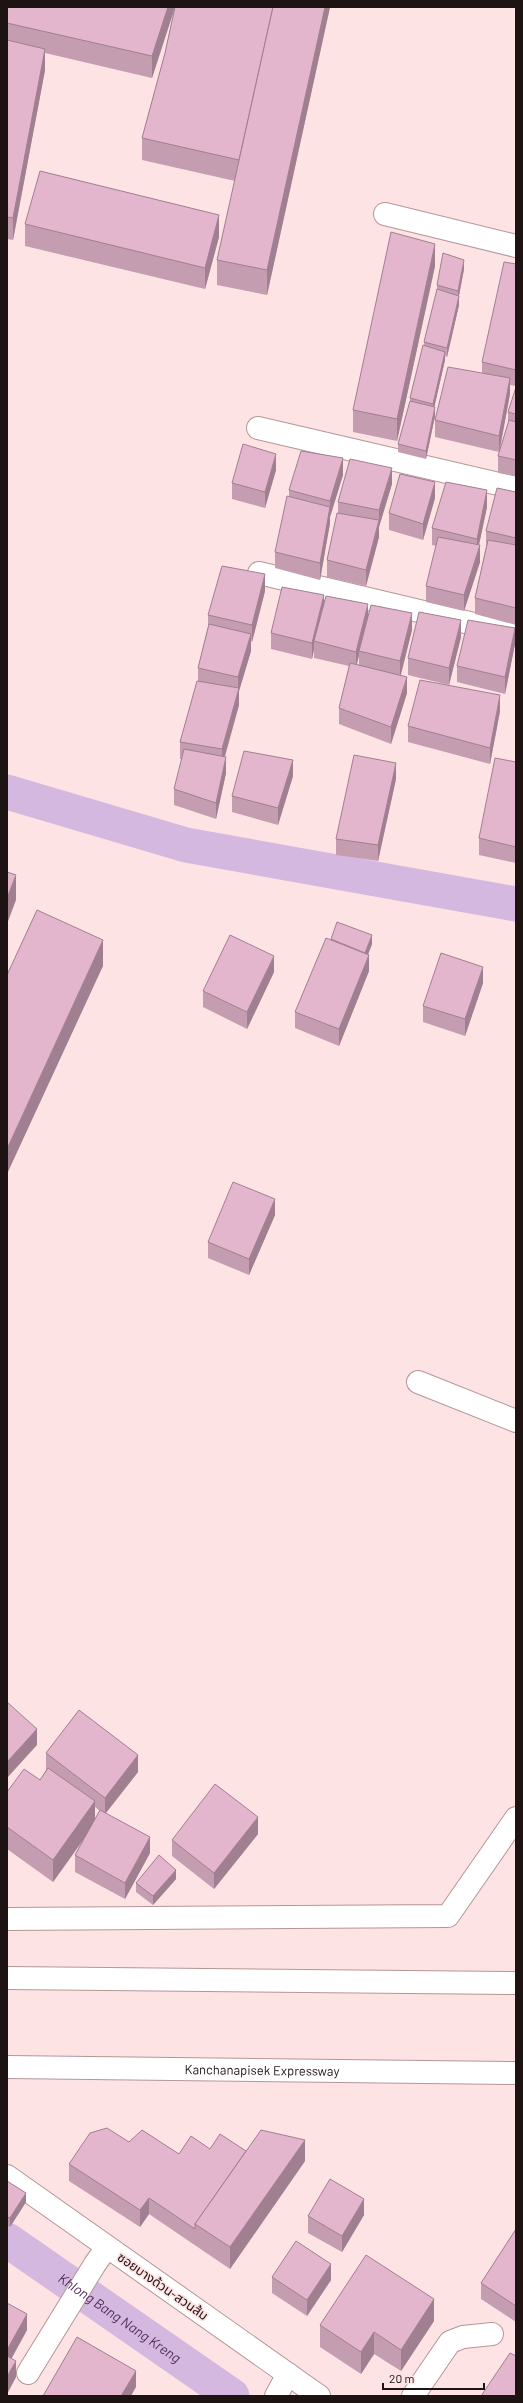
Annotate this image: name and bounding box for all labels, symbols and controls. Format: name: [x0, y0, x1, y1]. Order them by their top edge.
street label: Kanchanapisek Expressway: [184, 2061, 340, 2079]
street label: ซอยบางด้วน-สวนส้ม: [114, 2249, 212, 2323]
water label: Khlong Bang Nang Kreng: [55, 2269, 184, 2366]
scale bar: [383, 2365, 484, 2391]
text: 20 m: [389, 2371, 415, 2385]

